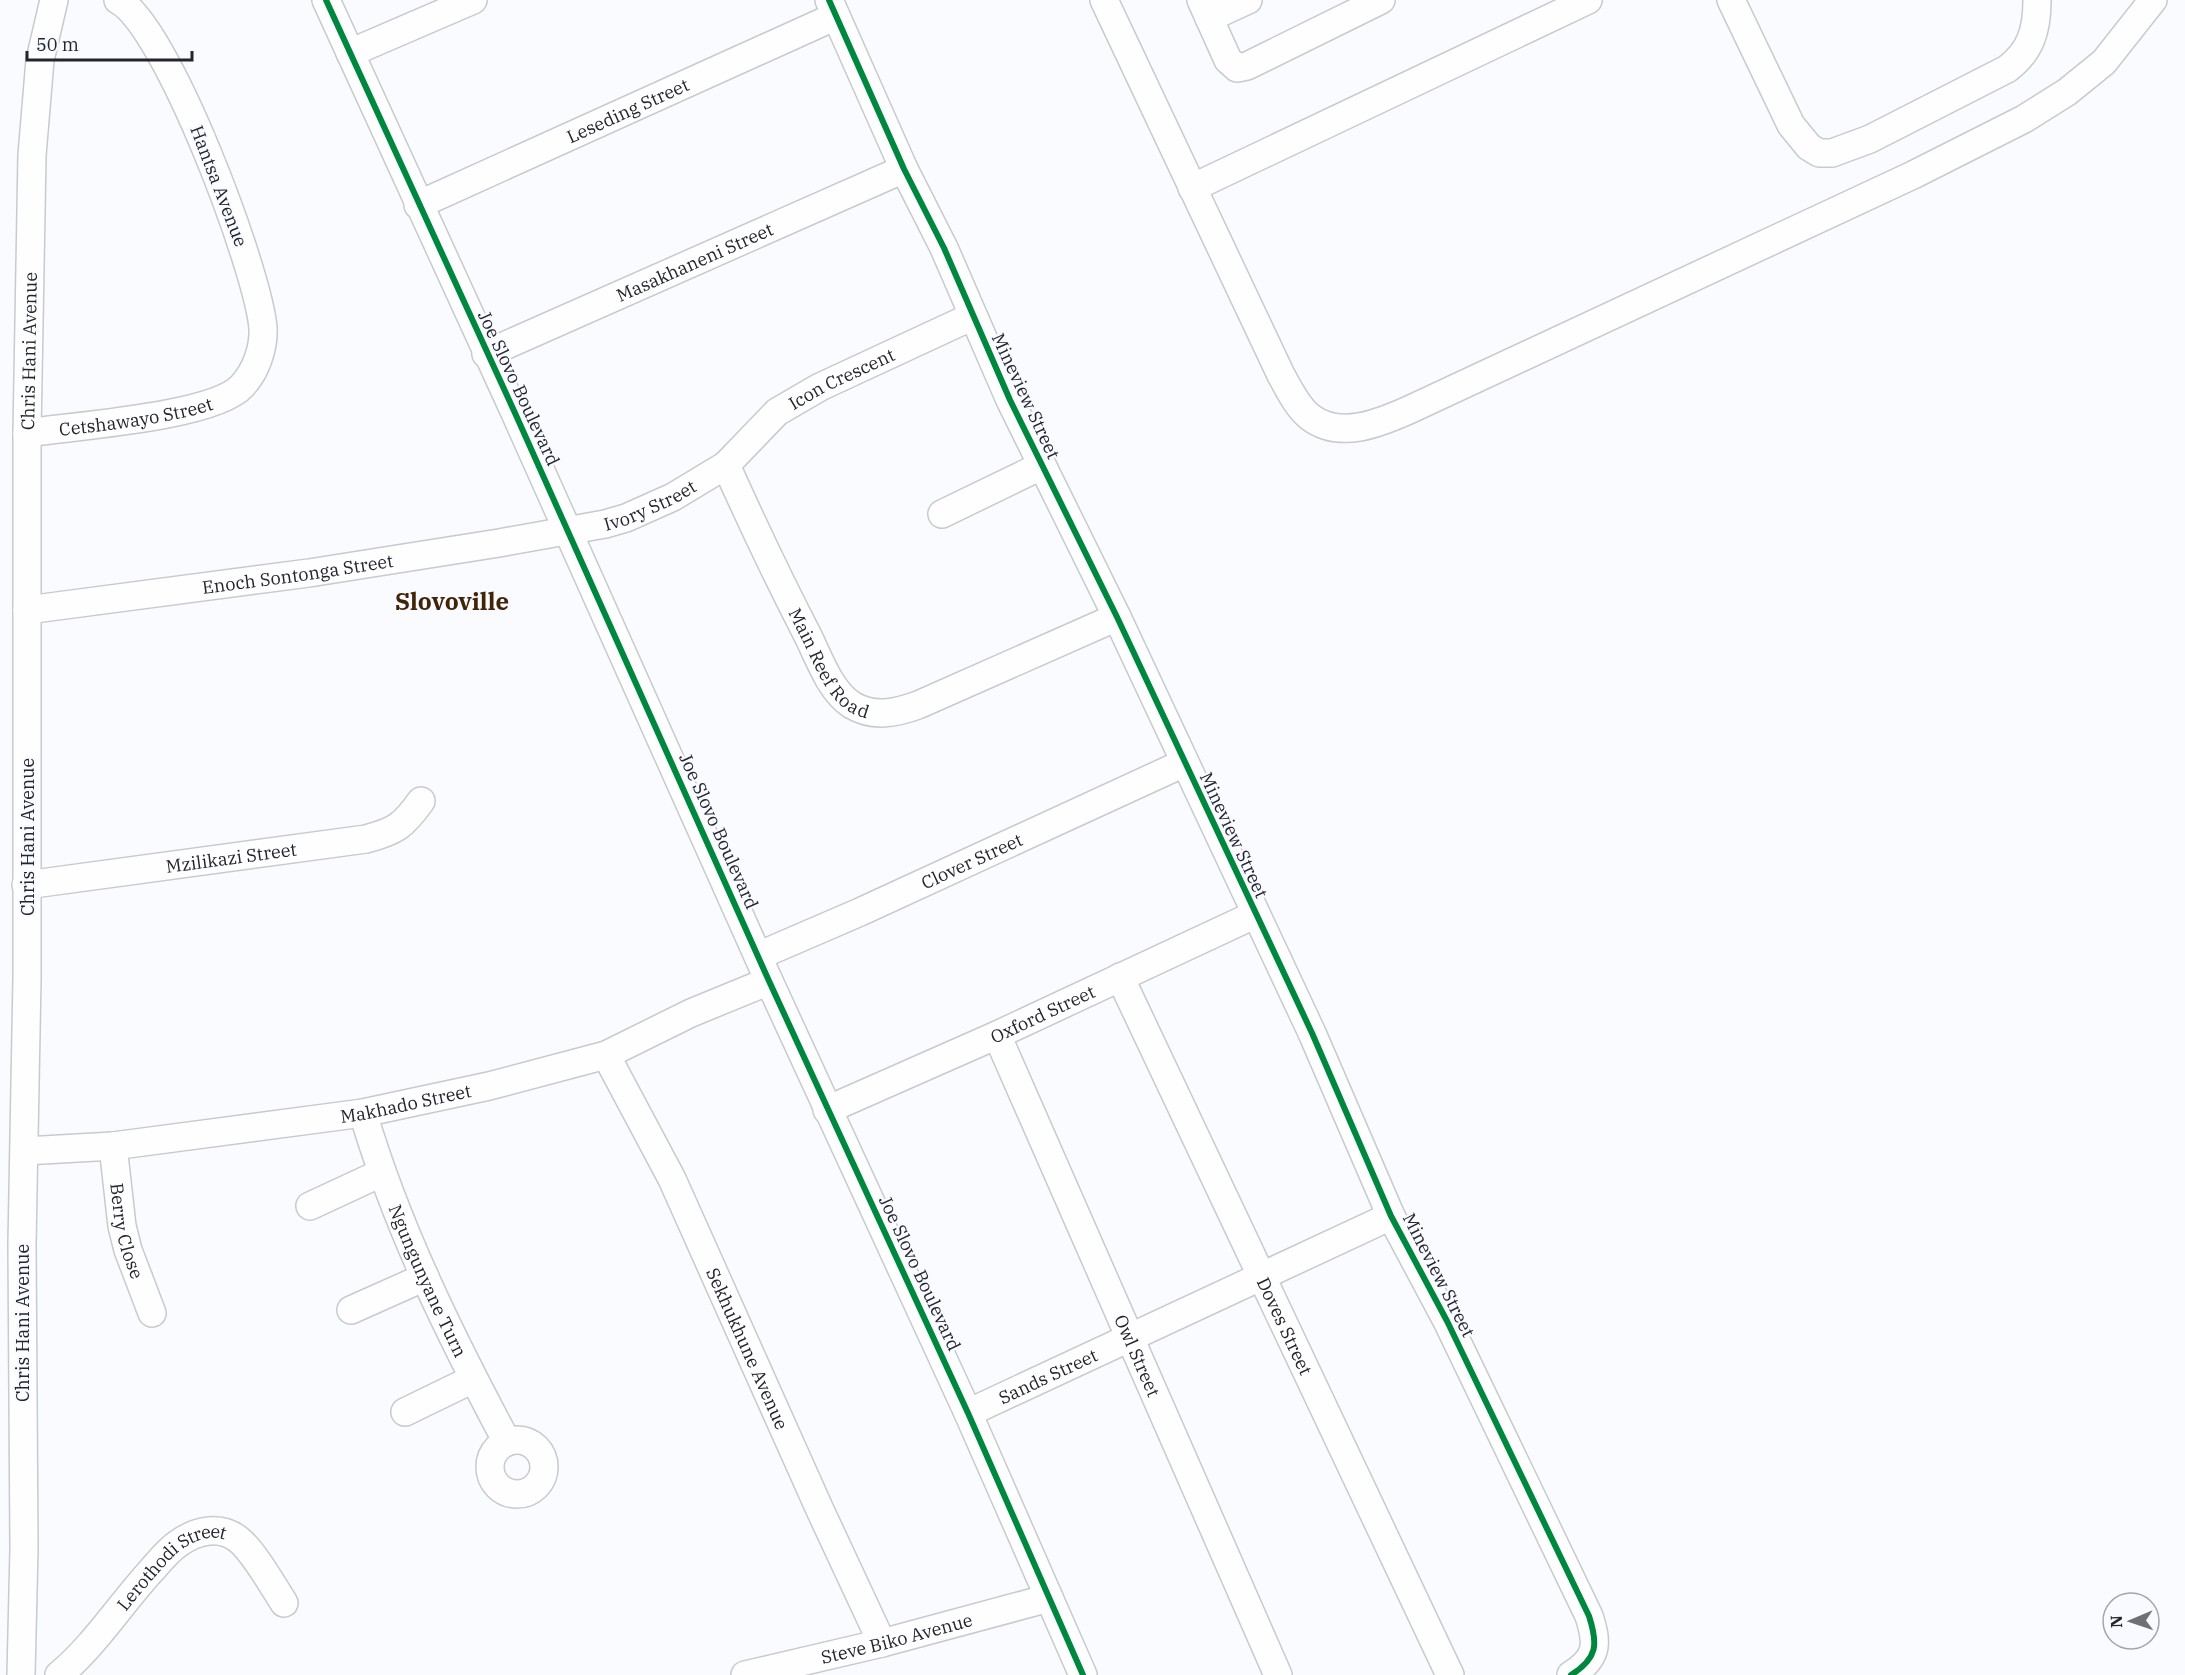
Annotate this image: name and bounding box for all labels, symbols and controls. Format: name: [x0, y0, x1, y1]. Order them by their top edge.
scale bar: [27, 24, 192, 62]
text: 50 m: [36, 33, 79, 56]
street label: Leseding Street: [563, 73, 692, 148]
street label: Hantsa Avenue: [185, 122, 253, 250]
street label: Masakhaneni Street: [613, 217, 776, 306]
street label: Chris Hani Avenue: [16, 272, 41, 430]
street label: Joe Slovo Boulevard: [473, 307, 565, 469]
street label: Mineview Street: [987, 329, 1065, 463]
street label: Icon Crescent: [784, 343, 898, 414]
street label: Cetshawayo Street: [58, 392, 216, 440]
street label: Ivory Street: [601, 474, 700, 535]
street label: Enoch Sontonga Street: [201, 548, 395, 598]
district label: Slovoville: [395, 585, 509, 617]
street label: Main Reef Road: [784, 604, 872, 723]
street label: Joe Slovo Boulevard: [674, 749, 764, 913]
street label: Chris Hani Avenue: [16, 758, 39, 916]
street label: Mineview Street: [1195, 768, 1273, 902]
street label: Clover Street: [917, 827, 1026, 894]
street label: Mzilikazi Street: [164, 837, 298, 877]
street label: Oxford Street: [986, 979, 1099, 1048]
street label: Makhado Street: [339, 1079, 473, 1127]
street label: Berry Close: [106, 1182, 149, 1282]
street label: Joe Slovo Boulevard: [874, 1192, 966, 1354]
street label: Ngungunyane Turn: [384, 1201, 473, 1361]
street label: Mineview Street: [1398, 1209, 1480, 1341]
street label: Chris Hani Avenue: [11, 1244, 34, 1402]
street label: Sekhukhune Avenue: [702, 1264, 794, 1433]
street label: Doves Street: [1252, 1273, 1318, 1379]
street label: Owl Street: [1110, 1311, 1166, 1400]
street label: Sands Street: [995, 1343, 1101, 1409]
street label: Lerothodi Street: [111, 1519, 229, 1615]
north arrow: [2101, 1591, 2161, 1651]
street label: Steve Biko Avenue: [819, 1608, 975, 1668]
text: N: [2106, 1615, 2126, 1628]

